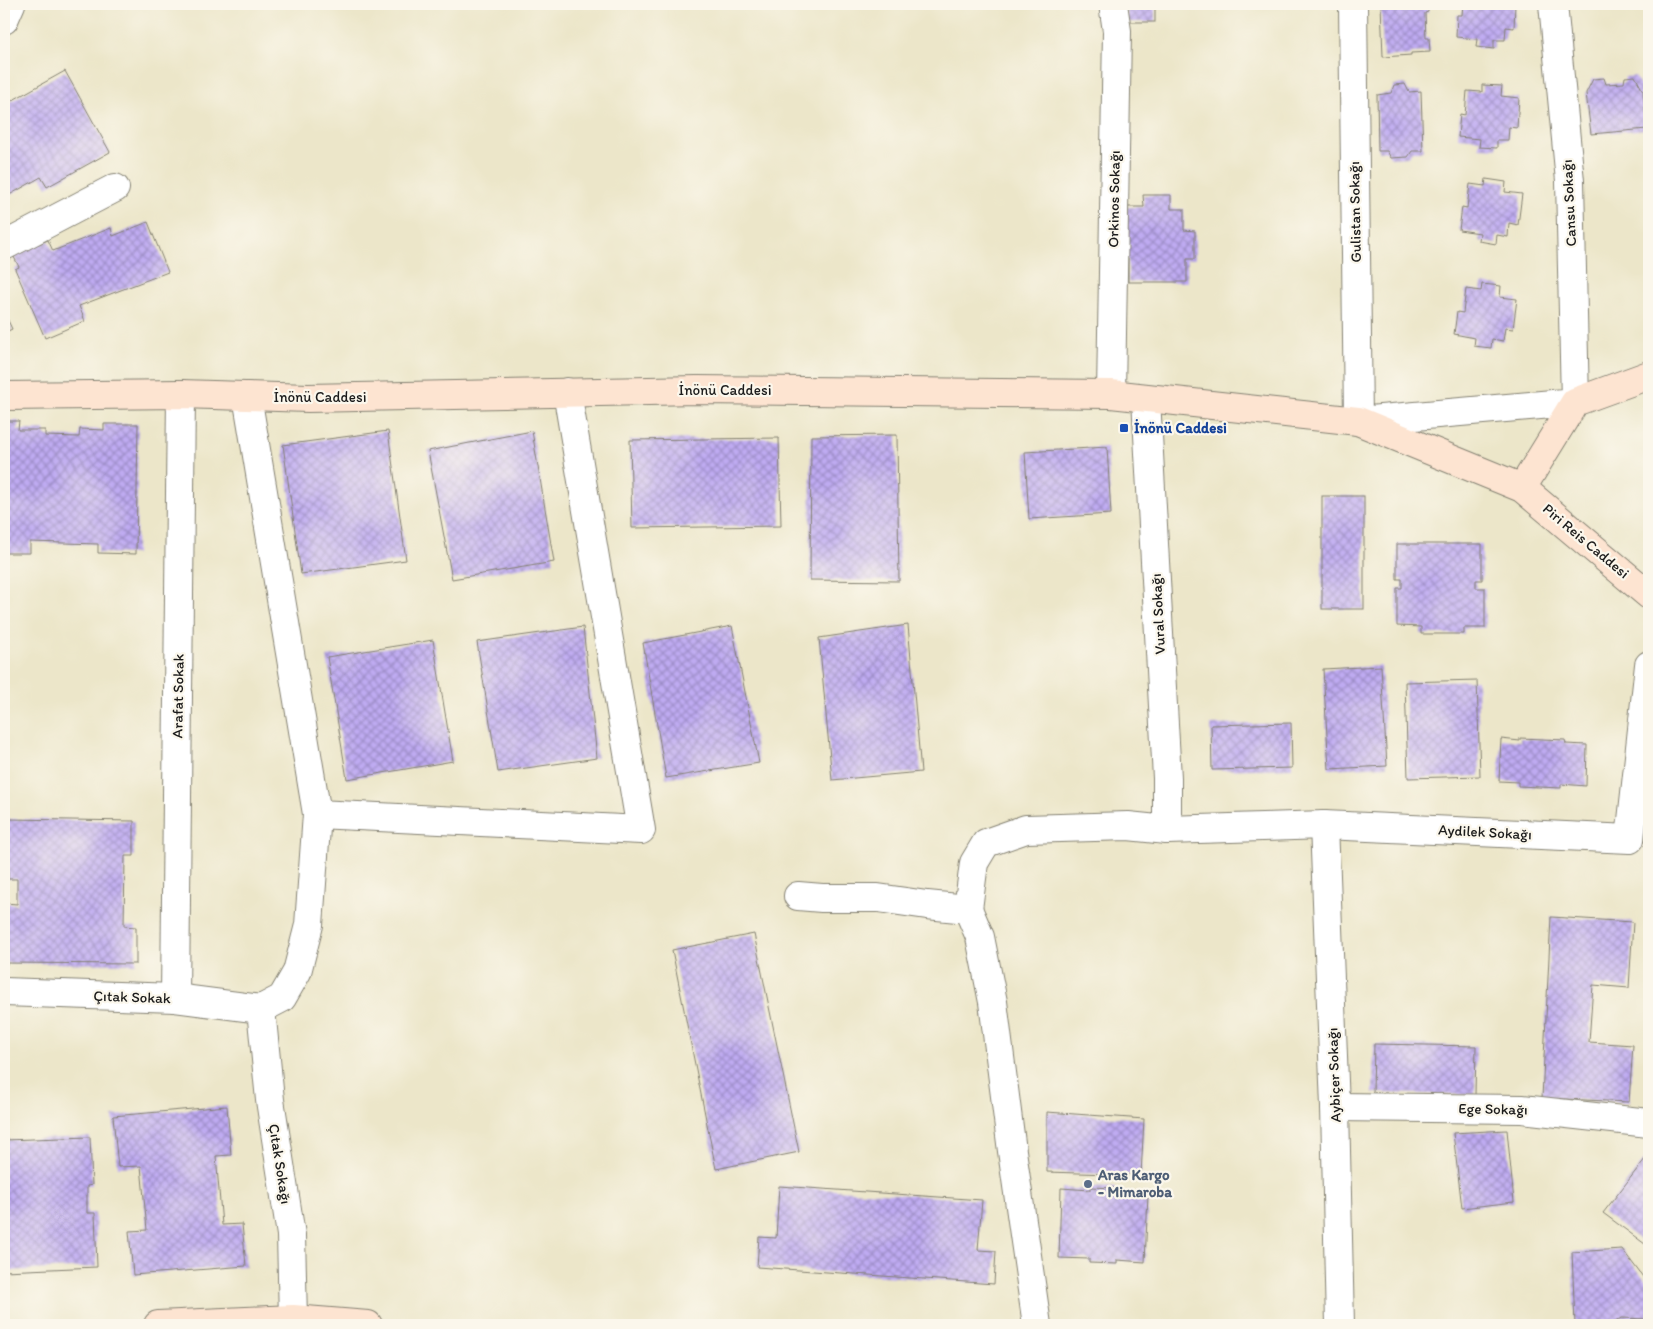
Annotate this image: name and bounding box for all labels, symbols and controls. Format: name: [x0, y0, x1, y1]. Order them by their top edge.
street label: Orkinos Sokağı: [1104, 150, 1124, 248]
street label: Cansu Sokağı: [1558, 159, 1580, 247]
street label: Gulistan Sokağı: [1345, 161, 1365, 263]
street label: İnönü Caddesi: [679, 381, 771, 399]
street label: İnönü Caddesi: [274, 388, 366, 406]
place label: İnönü Caddesi: [1134, 419, 1227, 437]
marker: İnönü Caddesi: [1118, 422, 1130, 434]
street label: Piri Reis Caddesi: [1539, 500, 1633, 582]
street label: Vural Sokağı: [1147, 573, 1169, 655]
street label: Arafat Sokak: [168, 653, 188, 739]
street label: Aydilek Sokağı: [1438, 821, 1532, 843]
street label: Çıtak Sokak: [93, 987, 171, 1007]
street label: Aybiçer Sokağı: [1323, 1027, 1345, 1123]
street label: Ege Sokağı: [1458, 1099, 1528, 1119]
street label: Çıtak Sokağı: [265, 1123, 295, 1205]
place label: Aras Kargo - Mimaroba: [1097, 1166, 1172, 1201]
marker: Aras Kargo - Mimaroba: [1082, 1178, 1094, 1190]

